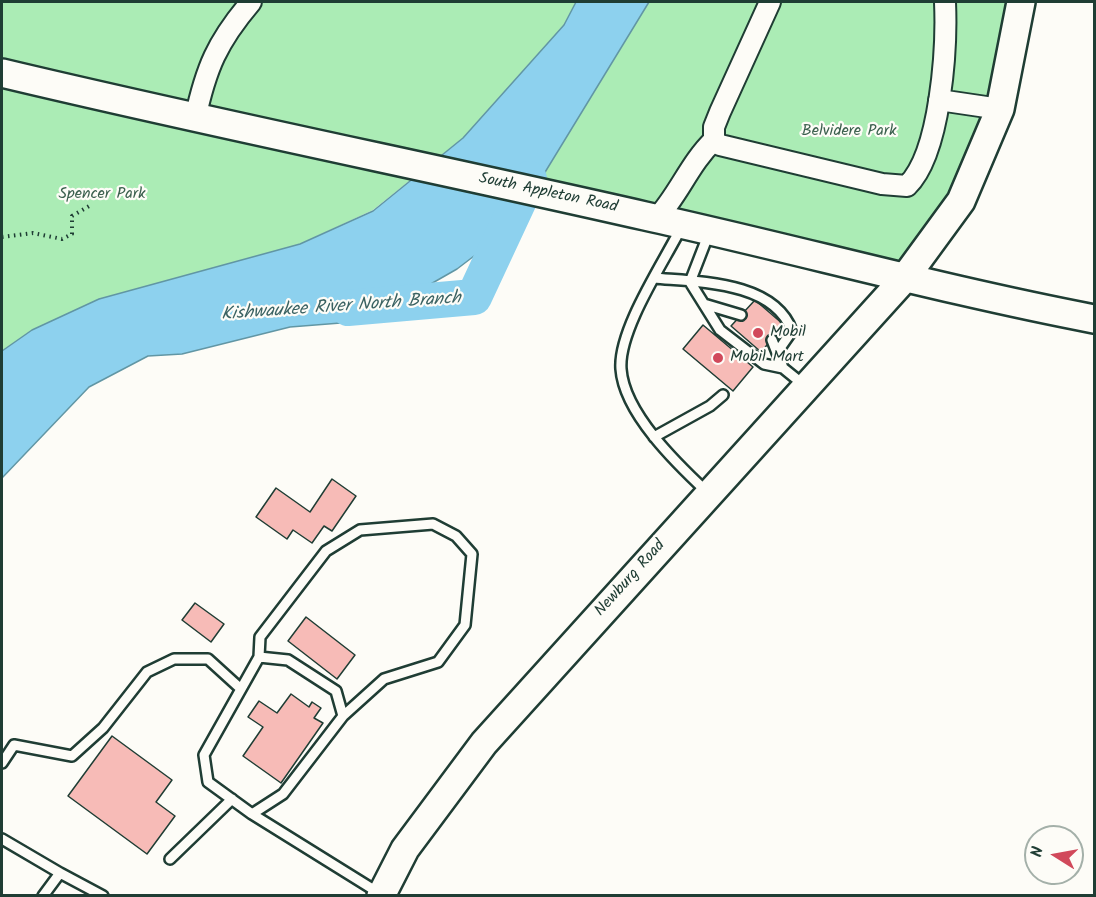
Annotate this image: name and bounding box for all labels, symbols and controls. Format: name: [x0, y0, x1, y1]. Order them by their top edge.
park label: Belvidere Park: [802, 122, 896, 142]
street label: South Appleton Road: [477, 170, 619, 218]
park label: Spencer Park: [59, 185, 145, 205]
water label: Kishwaukee River North Branch: [220, 289, 462, 327]
place label: Mobil: [770, 323, 806, 343]
marker: Mobil: [751, 326, 765, 340]
place label: Mobil Mart: [730, 348, 804, 368]
marker: Mobil Mart: [711, 351, 725, 365]
street label: Newburg Road: [592, 537, 670, 621]
north arrow: [1024, 825, 1084, 885]
text: N: [1025, 845, 1051, 859]

